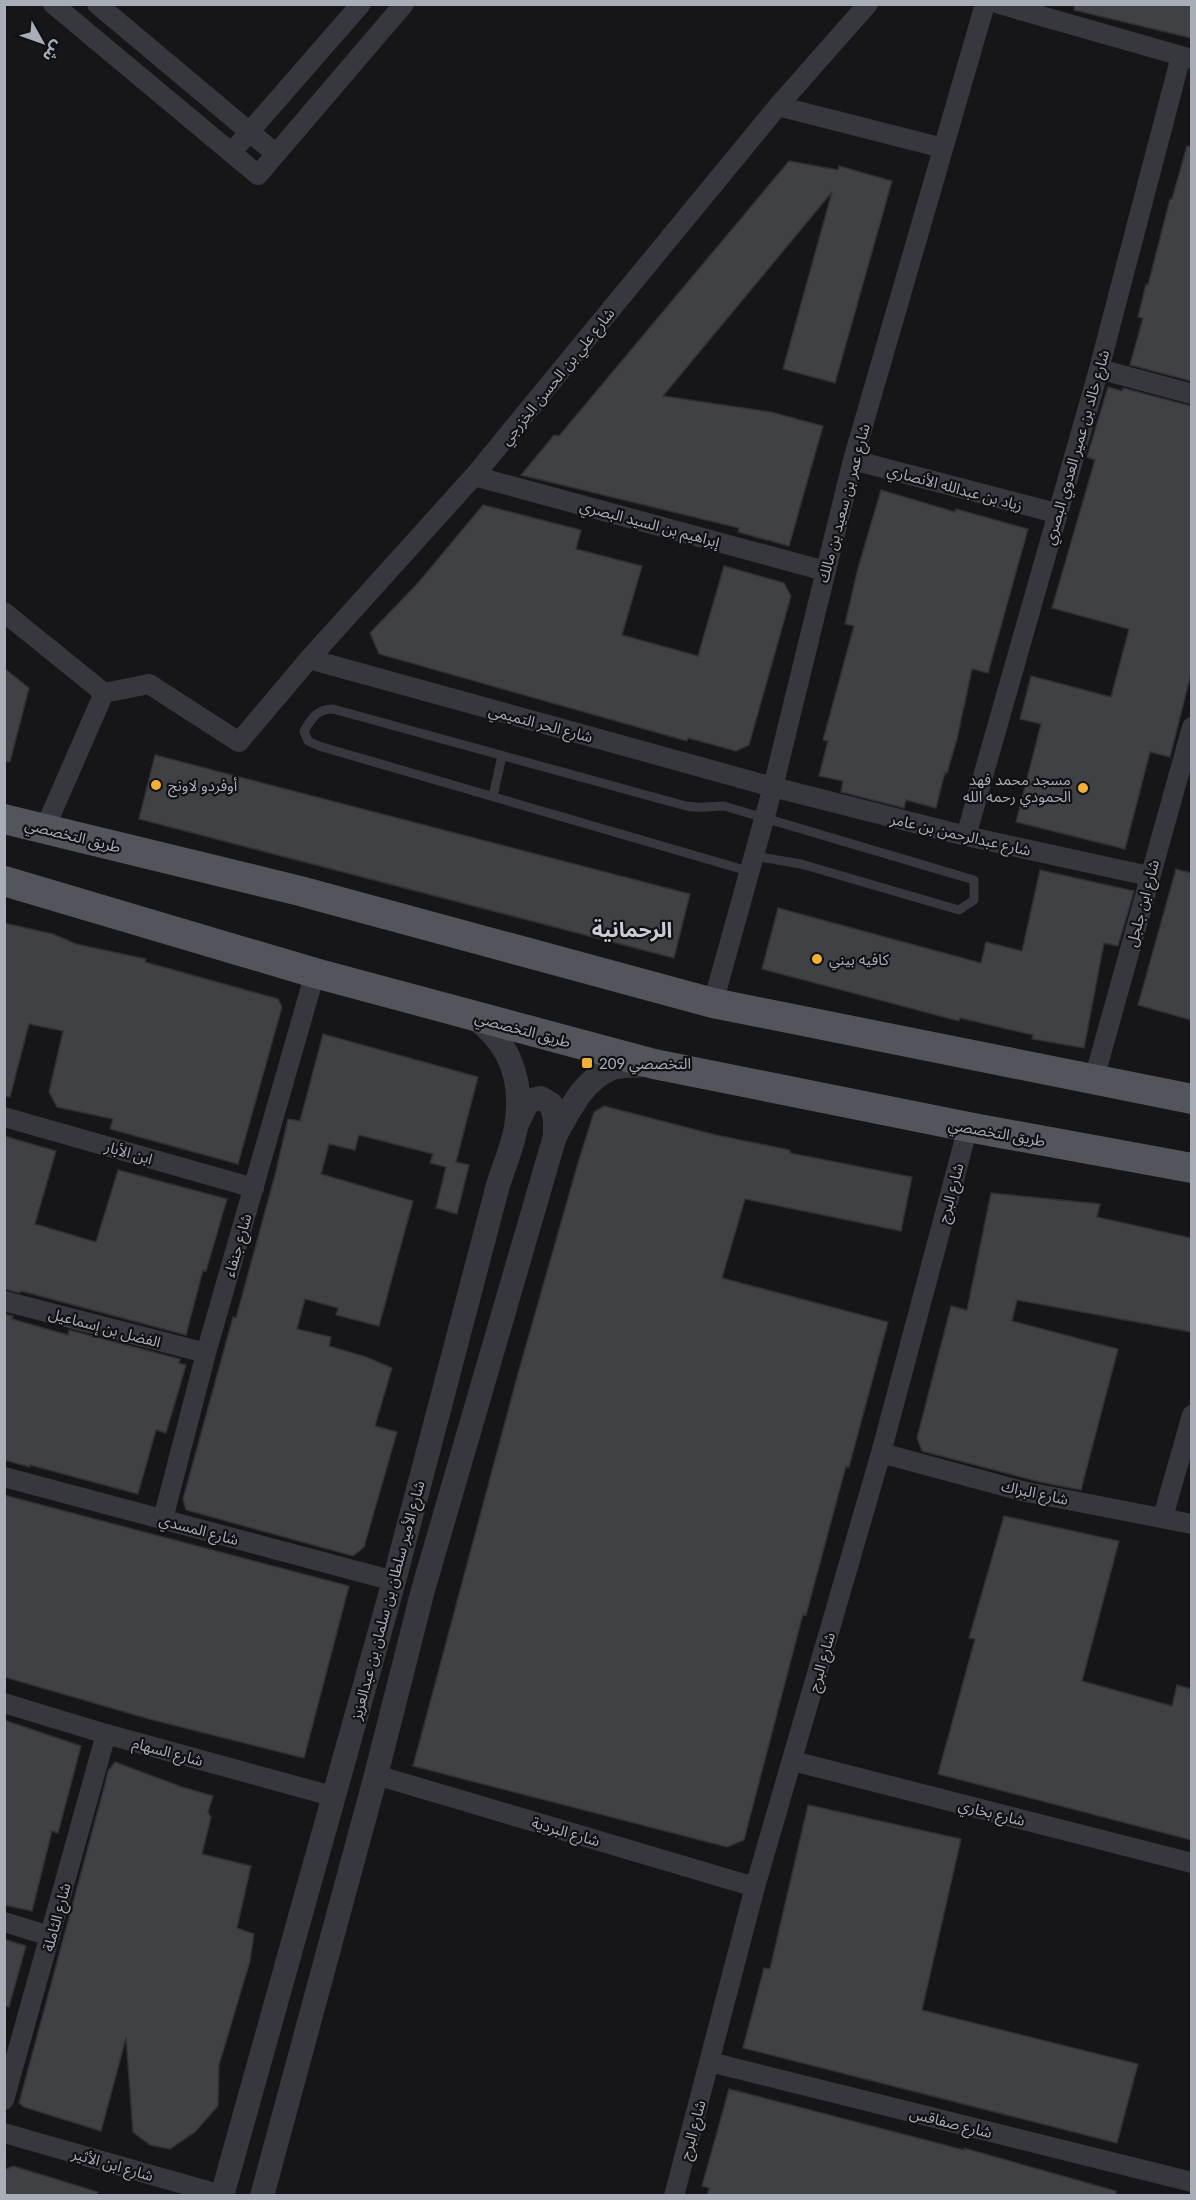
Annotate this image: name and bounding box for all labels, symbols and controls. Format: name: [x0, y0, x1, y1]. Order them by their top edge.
north arrow: [12, 12, 72, 72]
text: ش: [39, 37, 68, 67]
street label: شارع علي بن الحسن الخزرجي: [496, 304, 621, 451]
street label: شارع خالد بن عمير العدوي البصري: [1040, 347, 1116, 548]
street label: شارع عمر بن سعيد بن مالك: [813, 421, 877, 585]
street label: زياد بن عبدالله الأنصاري: [884, 460, 1025, 517]
street label: إبراهيم بن السيد البصري: [577, 496, 723, 554]
street label: شارع الحر التميمي: [486, 700, 595, 749]
place label: مسجد محمد فهد الحمودي رحمه الله: [963, 770, 1071, 808]
place label: أوفردو لاونج: [168, 776, 238, 798]
marker: أوفردو لاونج: [149, 778, 163, 792]
marker: مسجد محمد فهد الحمودي رحمه الله: [1076, 781, 1090, 795]
street label: شارع عبدالرحمن بن عامر: [887, 809, 1033, 863]
street label: طريق التخصصي: [22, 814, 123, 859]
street label: شارع ابن جلجل: [1122, 857, 1166, 949]
district label: الرحمانية: [592, 916, 672, 942]
place label: كافيه بيني: [829, 950, 890, 971]
marker: كافيه بيني: [810, 952, 824, 966]
street label: طريق التخصصي: [472, 1008, 573, 1054]
place label: التخصصي 209: [599, 1054, 691, 1075]
marker: التخصصي 209: [580, 1056, 594, 1070]
street label: طريق التخصصي: [946, 1115, 1047, 1153]
street label: ابن الأبار: [102, 1136, 155, 1168]
street label: شارع البرج: [933, 1161, 971, 1226]
street label: شارع جنفاء: [219, 1211, 259, 1280]
street label: الفضل بن إسماعيل: [47, 1303, 163, 1353]
street label: شارع البراك: [999, 1476, 1070, 1512]
street label: شارع الأمير سلطان بن سلمان بن عبدالعزيز: [346, 1478, 432, 1724]
street label: شارع المسدي: [156, 1510, 241, 1552]
street label: شارع البرج: [804, 1630, 842, 1695]
street label: شارع السهام: [130, 1733, 206, 1773]
street label: شارع بخاري: [956, 1795, 1027, 1833]
street label: شارع البردية: [529, 1813, 602, 1853]
street label: شارع الثاملة: [38, 1881, 78, 1954]
street label: شارع البرج: [675, 2098, 713, 2163]
street label: شارع صفاقس: [907, 2103, 994, 2145]
street label: شارع ابن الأثير: [68, 2144, 156, 2188]

